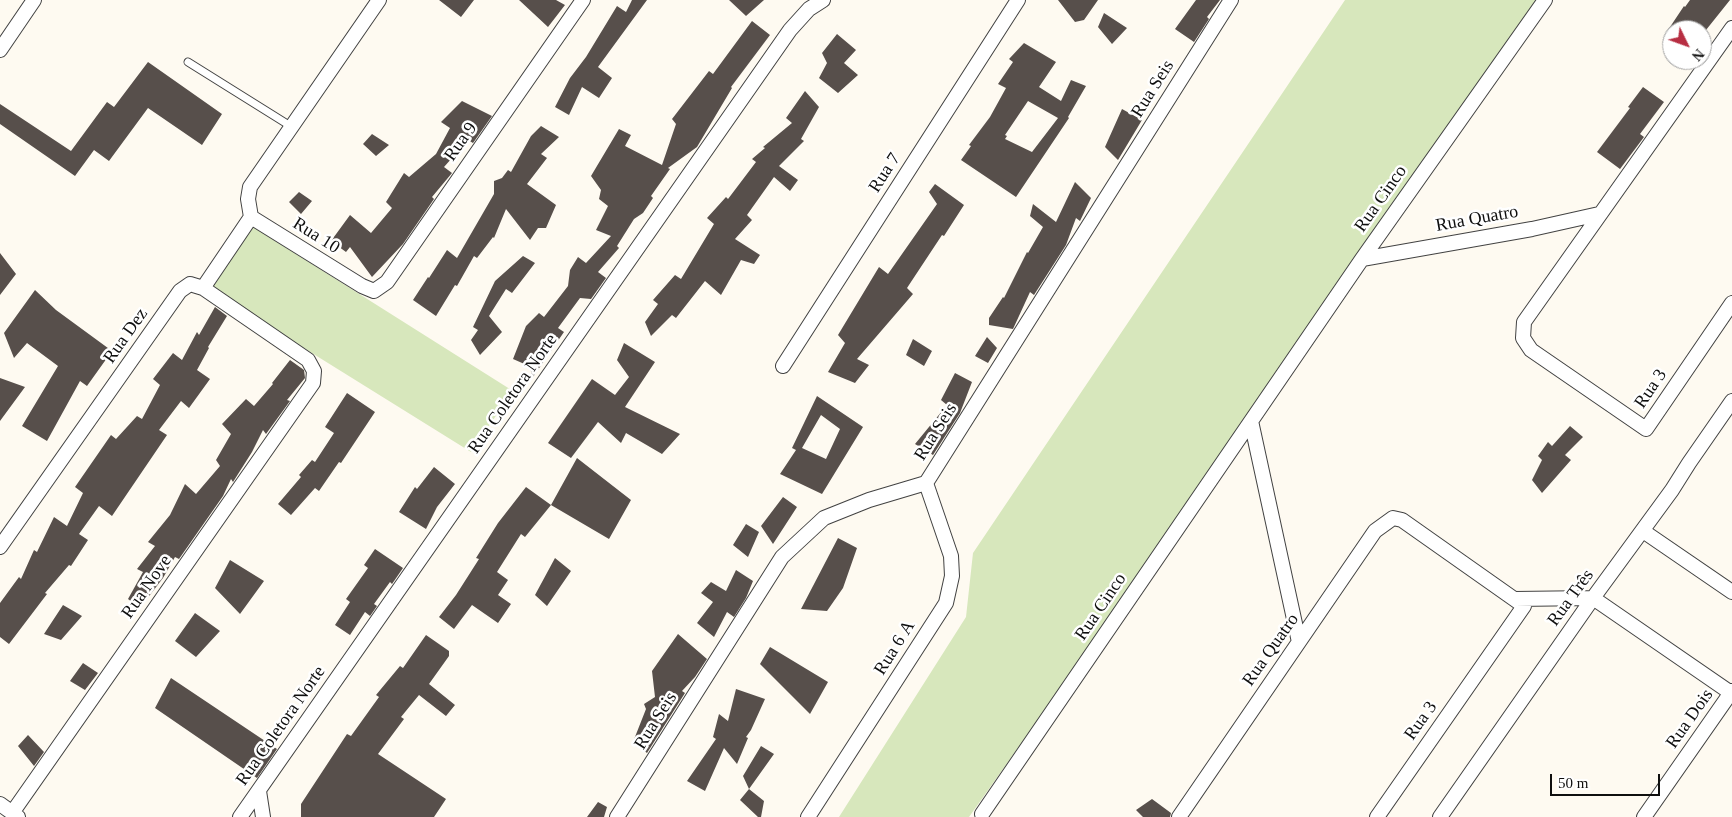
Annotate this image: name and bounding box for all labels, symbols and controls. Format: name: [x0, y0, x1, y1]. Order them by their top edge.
north arrow: [1662, 20, 1712, 70]
text: N: [1689, 46, 1707, 63]
street label: Rua Seis: [1127, 56, 1179, 122]
street label: Rua 9: [440, 118, 482, 166]
street label: Rua 7: [864, 149, 906, 197]
street label: Rua Cinco: [1350, 161, 1412, 237]
street label: Rua Quatro: [1434, 201, 1520, 237]
street label: Rua 10: [288, 213, 344, 259]
street label: Rua Dez: [99, 304, 153, 368]
street label: Rua Coletora Norte: [464, 330, 562, 458]
street label: Rua 3: [1630, 365, 1672, 413]
street label: Rua Seis: [910, 399, 962, 465]
street label: Rua Nove: [117, 551, 177, 623]
street label: Rua Três: [1543, 565, 1599, 631]
street label: Rua Cinco: [1071, 569, 1131, 645]
street label: Rua Quatro: [1238, 610, 1304, 690]
street label: Rua 6 A: [870, 617, 920, 679]
street label: Rua Coletora Norte: [232, 662, 330, 790]
street label: Rua Dois: [1662, 685, 1718, 753]
street label: Rua Seis: [630, 688, 682, 754]
street label: Rua 3: [1400, 697, 1442, 745]
scale bar: [1552, 764, 1662, 796]
text: 50 m: [1558, 775, 1588, 791]

